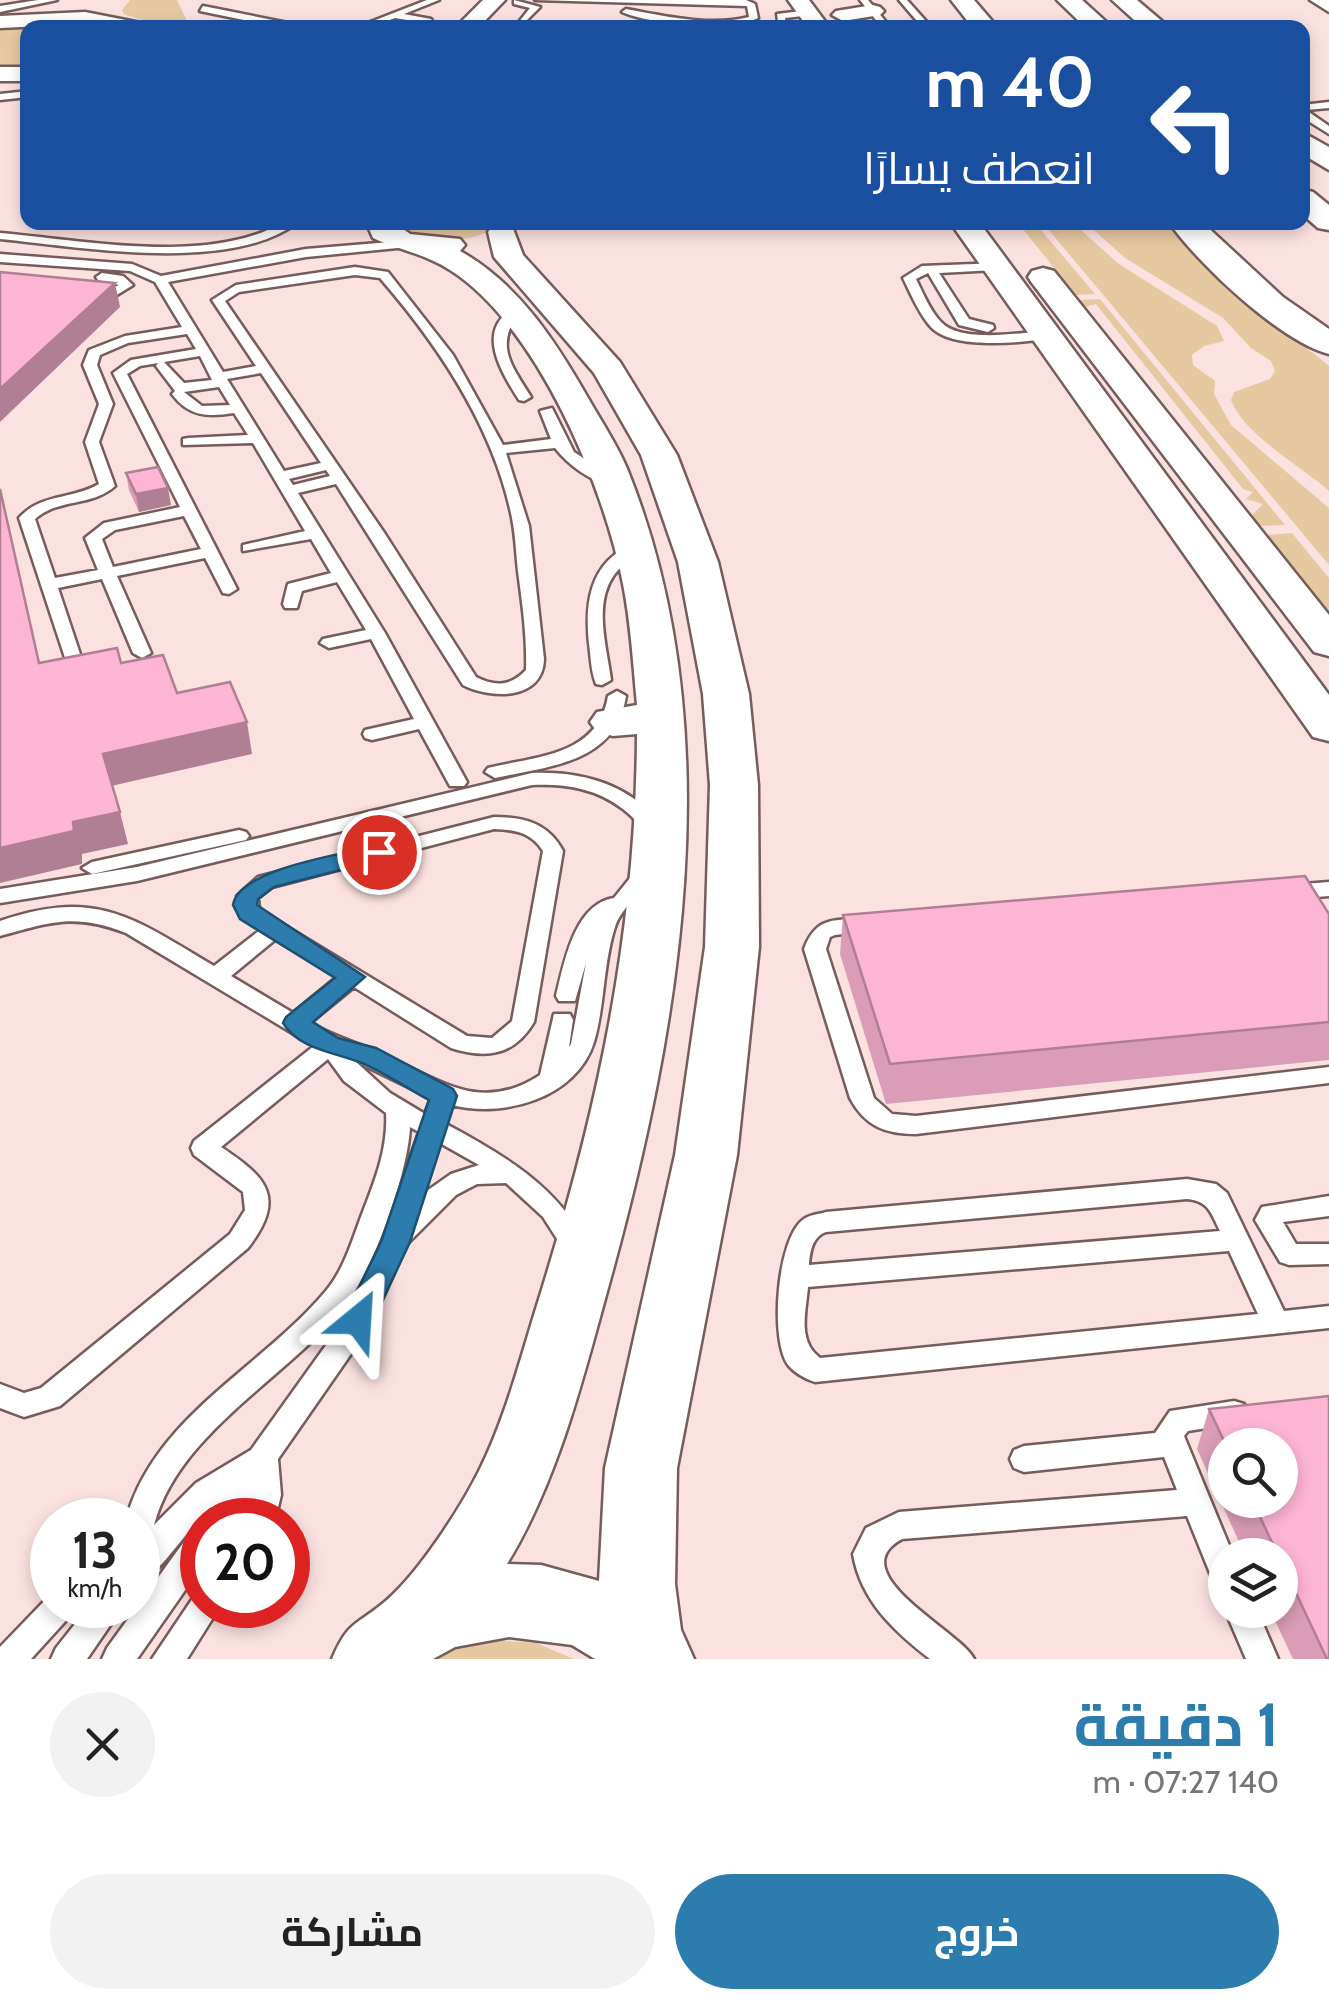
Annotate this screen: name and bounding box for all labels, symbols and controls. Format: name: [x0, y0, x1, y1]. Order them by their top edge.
text: 40 m: [926, 39, 1095, 125]
icon: left: [1130, 60, 1260, 190]
text: انعطف يسارًا: [863, 141, 1095, 195]
pin: [337, 810, 422, 895]
icon: arrive: [352, 825, 407, 880]
position arrow: [306, 1268, 410, 1372]
map controls: [1208, 1428, 1298, 1628]
button: search: [1208, 1428, 1298, 1518]
speed limit sign: 20: [180, 1498, 310, 1628]
text: 13: [72, 1520, 118, 1581]
button: layers: [1208, 1538, 1298, 1628]
text: km/h: [68, 1573, 122, 1603]
text: 1 دقيقة: [1074, 1688, 1279, 1761]
button: close: [50, 1692, 155, 1797]
text: 140 m · 07:27: [1093, 1762, 1279, 1801]
button: مشاركة: [50, 1874, 655, 1989]
button: خروج: [675, 1874, 1279, 1989]

